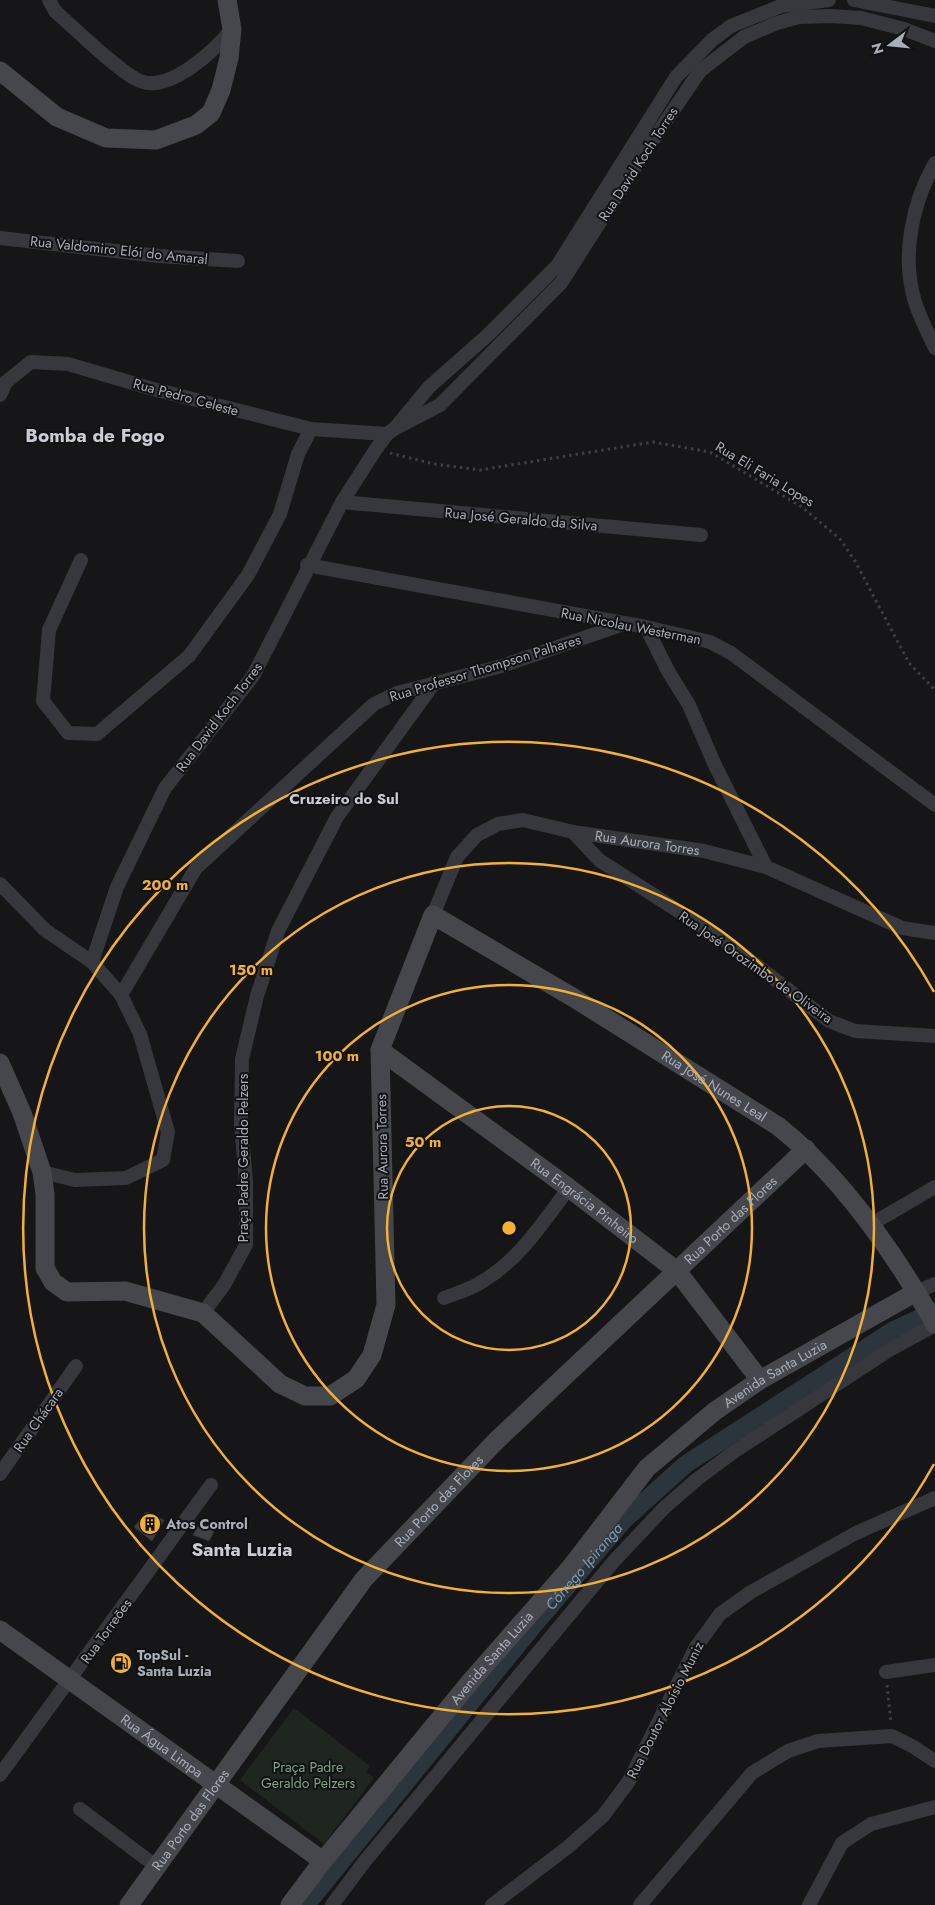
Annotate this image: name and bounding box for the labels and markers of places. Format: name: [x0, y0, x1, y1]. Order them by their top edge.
centre of rings: [500, 1219, 518, 1237]
building icon: Atos Control: [138, 1512, 162, 1536]
place label: Atos Control: [165, 1514, 248, 1534]
place label: TopSul - Santa Luzia: [137, 1645, 211, 1681]
fuel station icon: TopSul - Santa Luzia: [109, 1651, 133, 1675]

